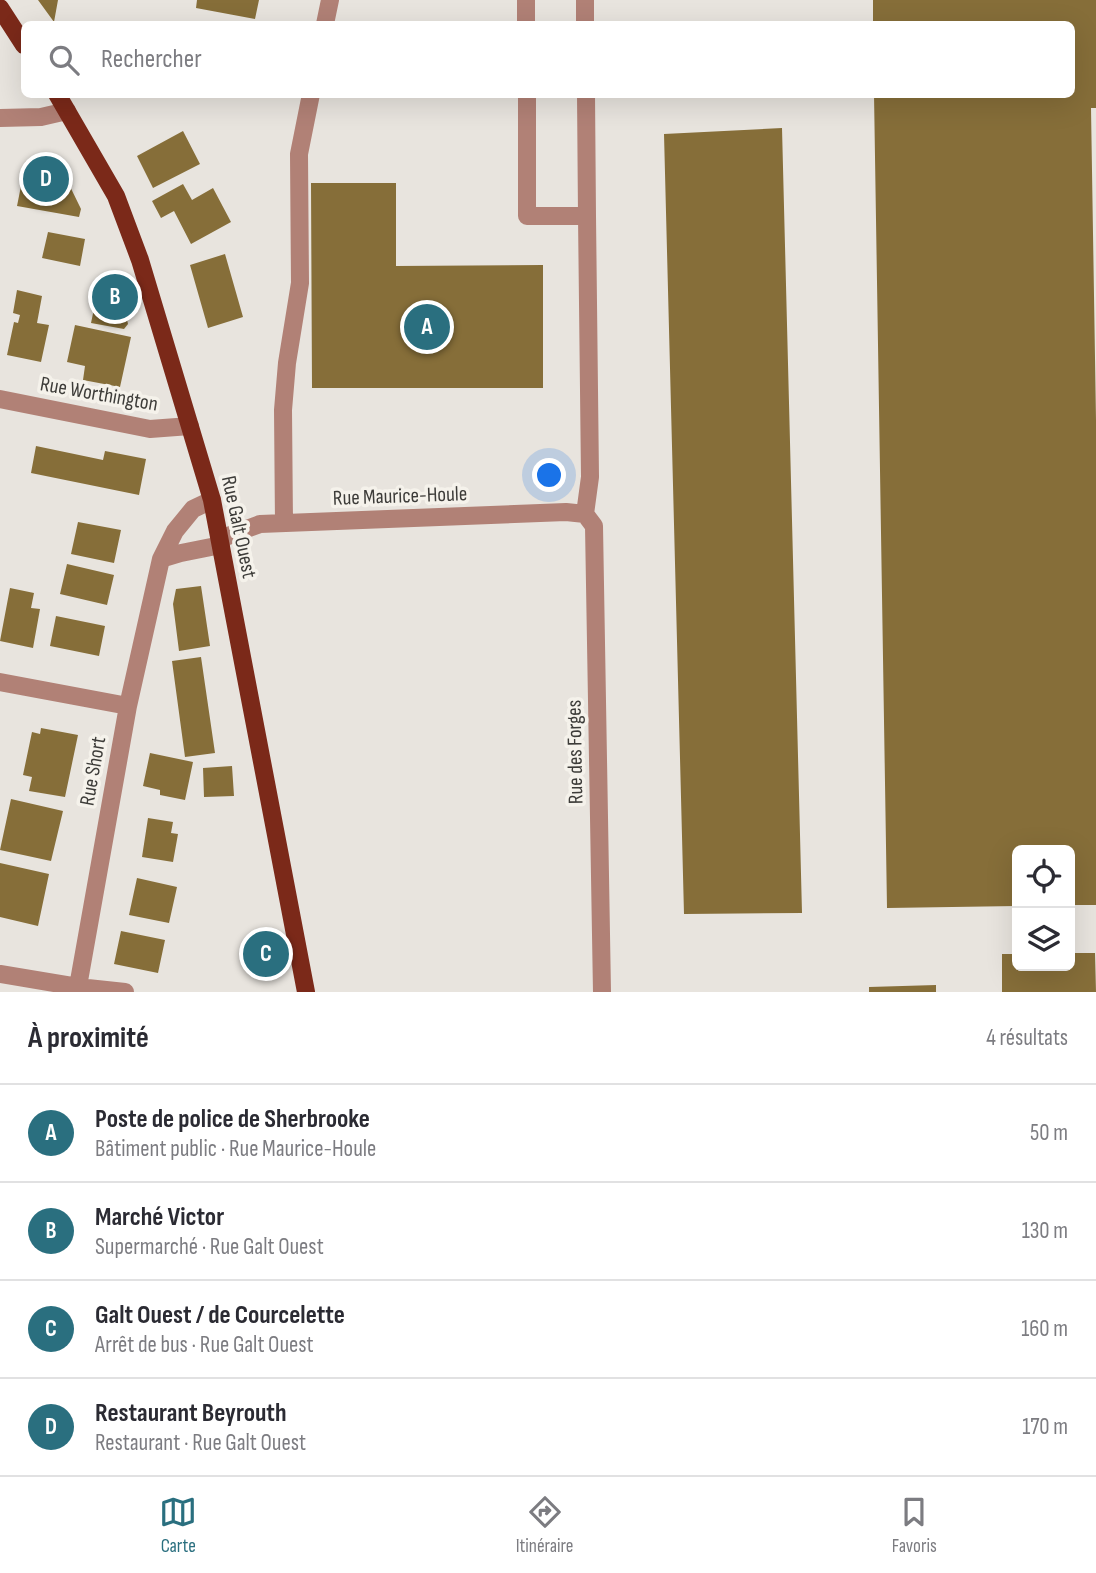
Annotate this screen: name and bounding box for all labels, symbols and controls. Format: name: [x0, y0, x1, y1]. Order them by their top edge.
search box: [21, 21, 1075, 98]
icon: search: [45, 41, 83, 79]
text: Rechercher: [101, 44, 202, 75]
pin: D: [23, 153, 69, 205]
pin: B: [92, 271, 138, 323]
pin: A: [404, 301, 450, 353]
street label: Rue Worthington: [38, 371, 160, 417]
your location: [532, 458, 566, 492]
street label: Rue Galt Ouest: [216, 474, 262, 580]
street label: Rue Maurice-Houle: [332, 481, 468, 511]
street label: Rue des Forges: [562, 700, 588, 804]
street label: Rue Short: [75, 735, 111, 807]
map controls: [1012, 845, 1075, 971]
button: locate: [1012, 845, 1075, 908]
button: layers: [1012, 908, 1075, 971]
pin: C: [243, 928, 289, 980]
text: À proximité: [28, 1020, 149, 1056]
text: 4 résultats: [986, 1024, 1068, 1052]
text: Poste de police de Sherbrooke: [95, 1104, 370, 1135]
text: A: [46, 1119, 56, 1147]
text: 50 m: [1030, 1119, 1068, 1147]
text: Bâtiment public · Rue Maurice-Houle: [95, 1135, 376, 1163]
text: Marché Victor: [95, 1202, 224, 1233]
text: B: [46, 1217, 56, 1245]
text: 130 m: [1022, 1217, 1068, 1245]
text: Supermarché · Rue Galt Ouest: [95, 1233, 324, 1261]
text: Galt Ouest / de Courcelette: [95, 1300, 345, 1331]
text: C: [45, 1315, 57, 1343]
text: 160 m: [1021, 1315, 1068, 1343]
text: Arrêt de bus · Rue Galt Ouest: [95, 1331, 314, 1359]
text: Restaurant Beyrouth: [95, 1398, 286, 1429]
text: D: [45, 1413, 57, 1441]
text: 170 m: [1022, 1413, 1068, 1441]
text: Restaurant · Rue Galt Ouest: [95, 1429, 306, 1457]
tab: Carte: [159, 1493, 197, 1558]
tab: Itinéraire: [516, 1493, 573, 1558]
tab: Favoris: [892, 1493, 937, 1558]

